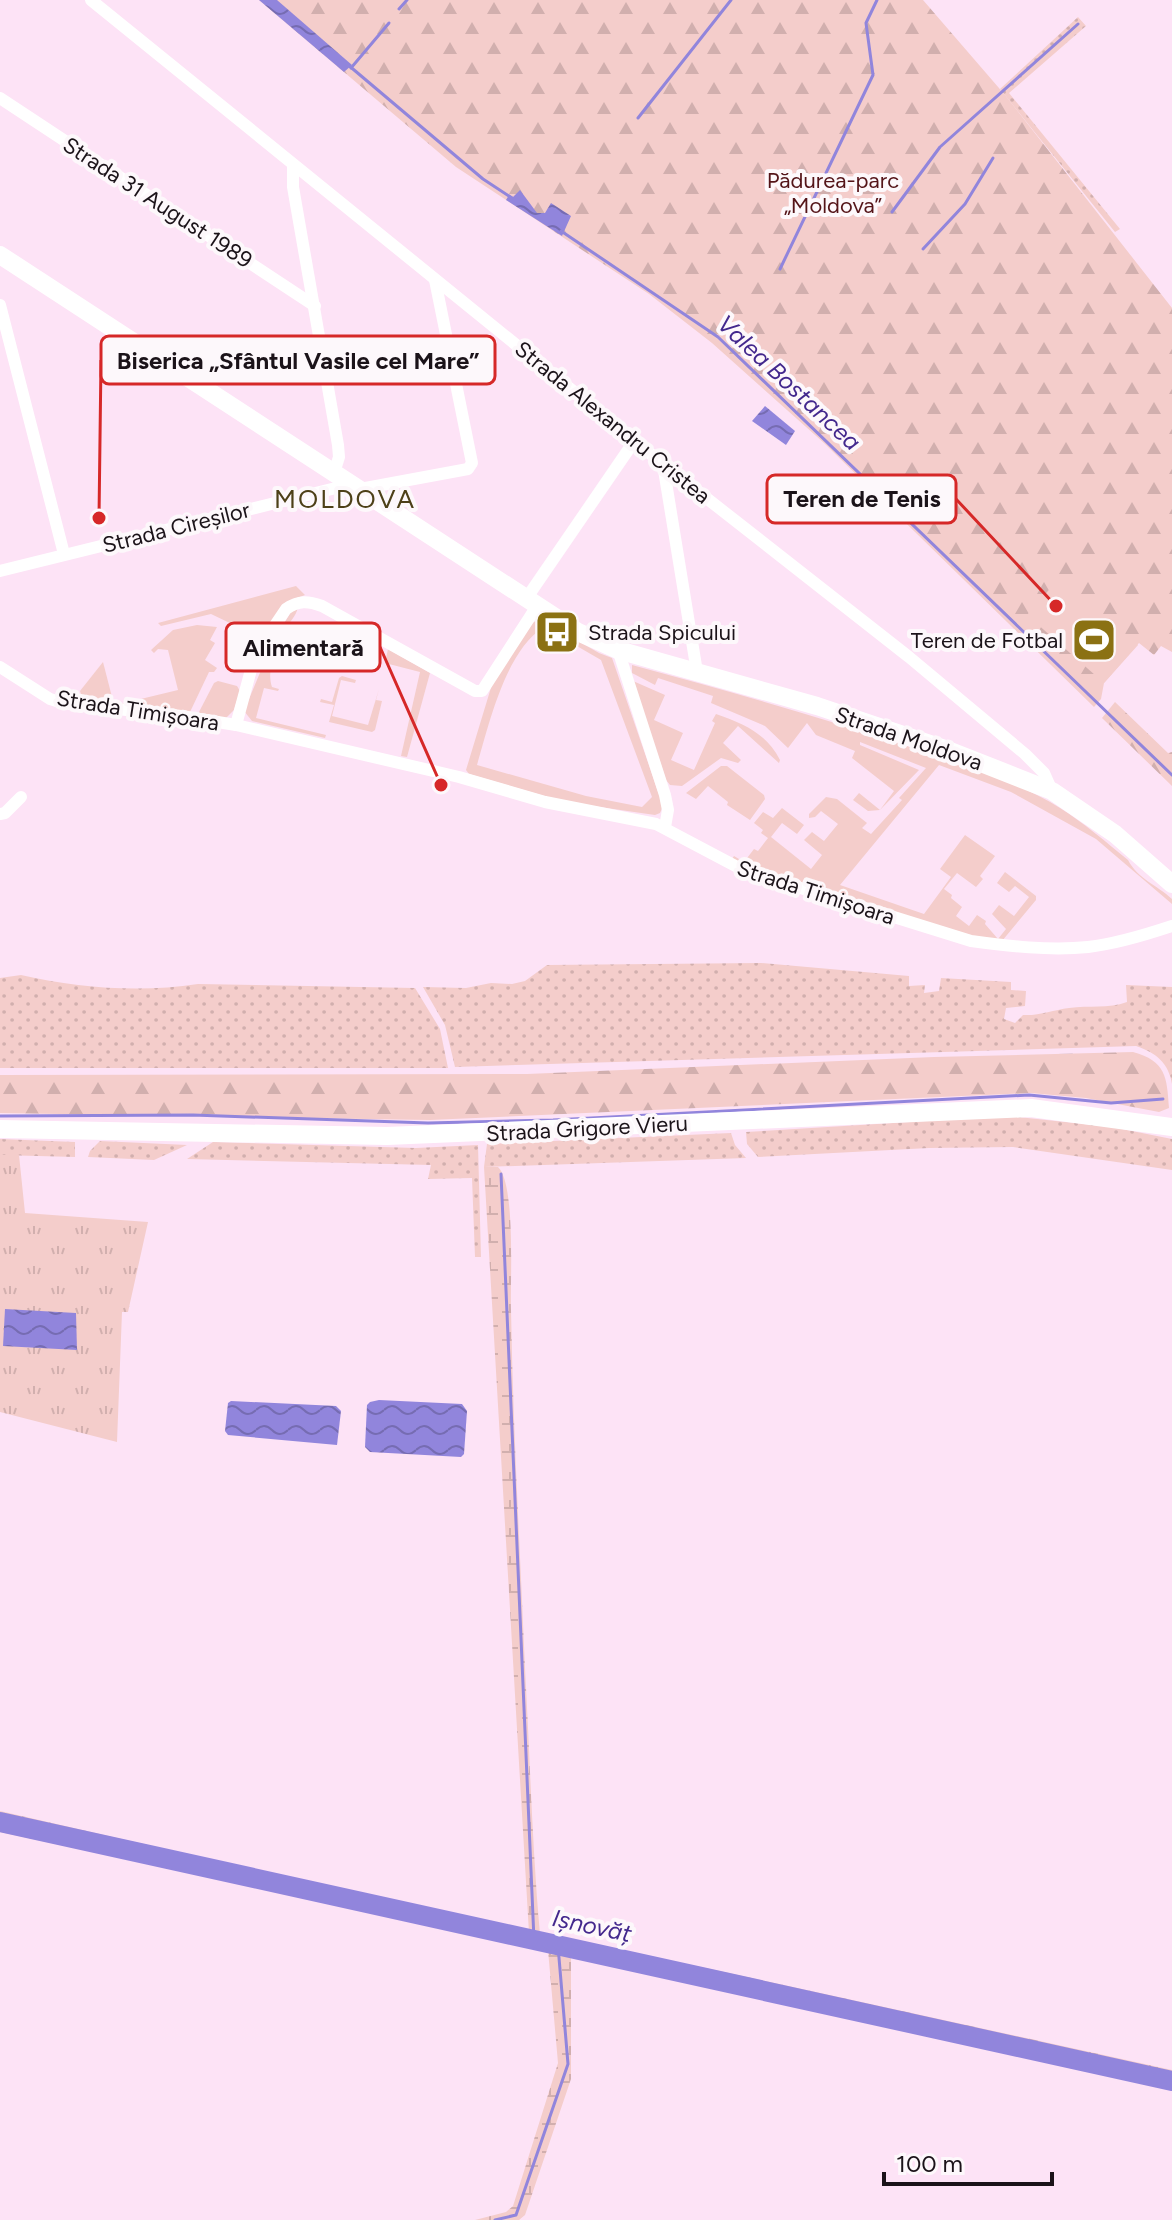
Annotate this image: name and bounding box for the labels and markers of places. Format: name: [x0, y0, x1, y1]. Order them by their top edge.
callout: Biserica „Sfântul Vasile cel Mare”: [101, 336, 495, 384]
callout: Teren de Tenis: [767, 475, 956, 523]
bus stop icon: Strada Spicului: [533, 608, 581, 656]
sports icon: Teren de Fotbal: [1070, 616, 1118, 664]
place label: Strada Spicului: [588, 619, 736, 646]
callout: Alimentară: [226, 623, 380, 671]
place label: Teren de Fotbal: [911, 627, 1063, 654]

